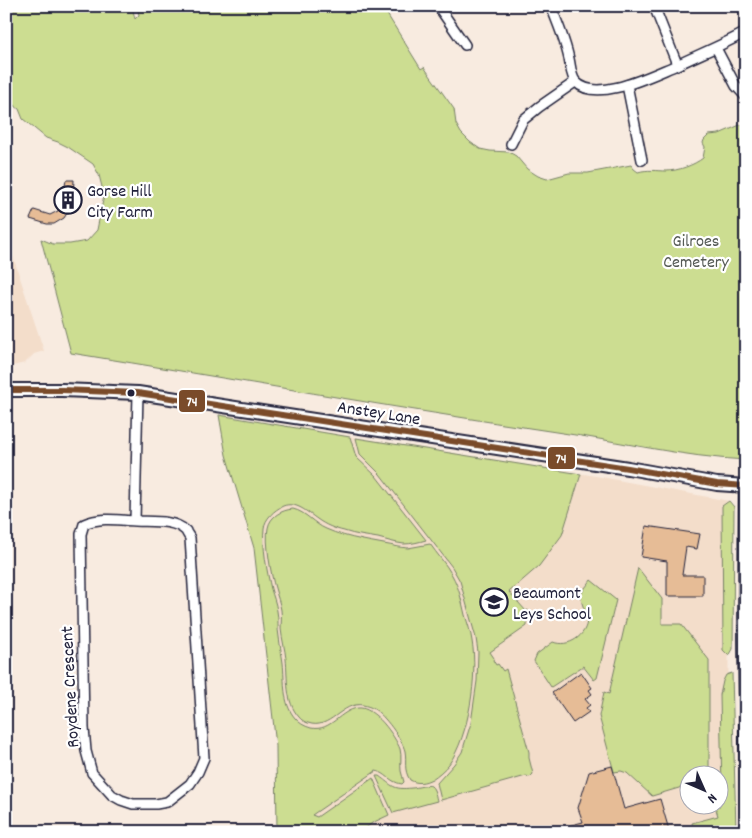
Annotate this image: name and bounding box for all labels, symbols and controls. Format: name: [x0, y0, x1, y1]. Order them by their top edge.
place label: Gorse Hill City Farm: [87, 180, 153, 226]
building icon: Gorse Hill City Farm: [53, 185, 83, 215]
park label: Gilroes Cemetery: [663, 230, 730, 276]
unlabelled marker: [126, 388, 136, 398]
line badge: 74: [178, 389, 206, 413]
text: 74: [186, 393, 198, 413]
street label: Anstey Lane: [335, 396, 422, 433]
line badge: 74: [547, 446, 576, 470]
text: 74: [555, 450, 567, 470]
place label: Beaumont Leys School: [513, 582, 592, 628]
school or university icon: Beaumont Leys School: [479, 587, 509, 617]
street label: Roydene Crescent: [56, 625, 87, 748]
north arrow: [680, 766, 730, 816]
text: N: [702, 788, 721, 807]

